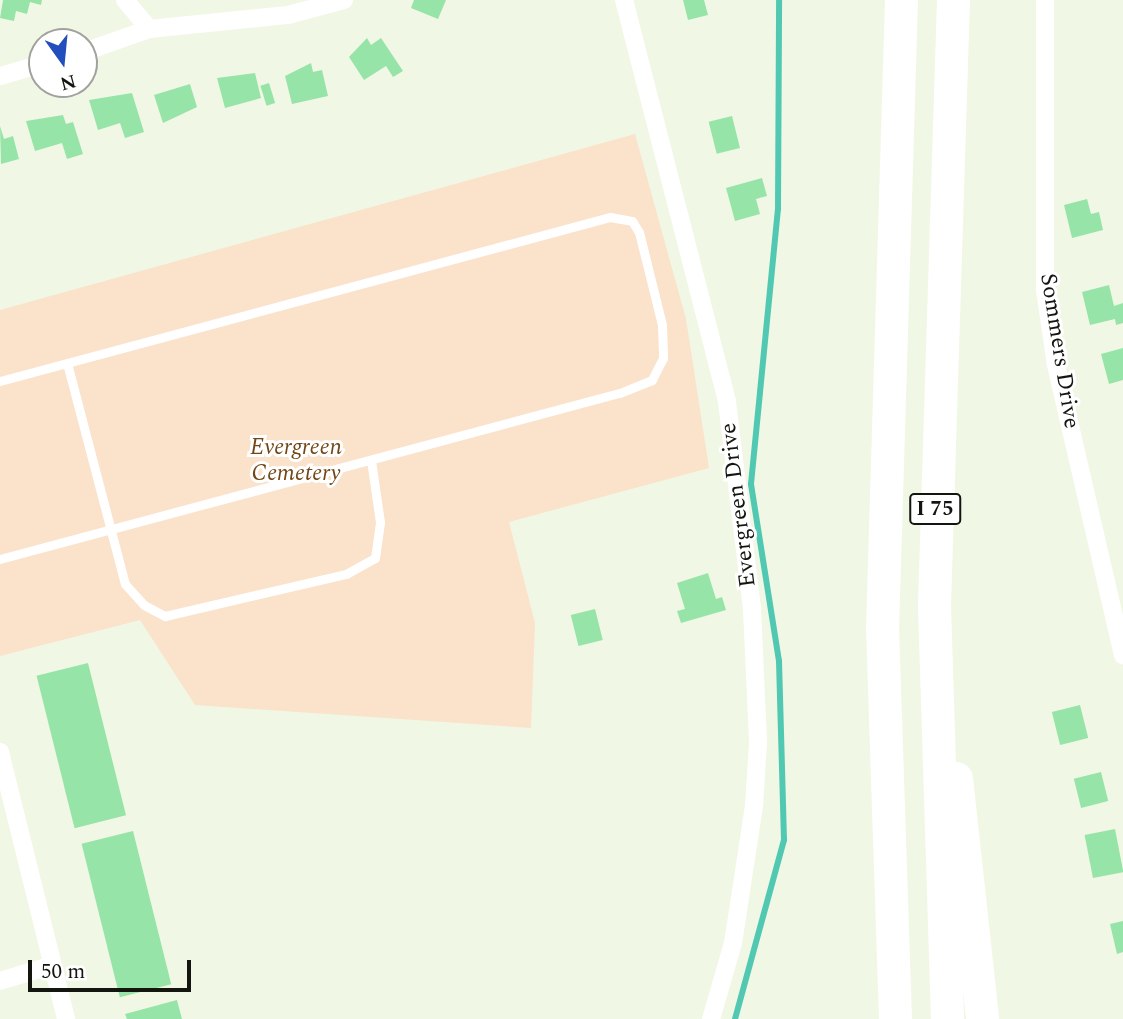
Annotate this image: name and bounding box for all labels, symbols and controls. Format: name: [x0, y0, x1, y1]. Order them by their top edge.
north arrow: [28, 28, 98, 98]
text: N: [57, 66, 79, 98]
street label: Sommers Drive: [1033, 271, 1085, 431]
street label: Evergreen Drive: [715, 421, 763, 589]
park label: Evergreen Cemetery: [250, 434, 342, 488]
road number: I 75: [909, 491, 961, 526]
scale bar: [32, 946, 194, 990]
text: 50 m: [41, 956, 85, 988]

